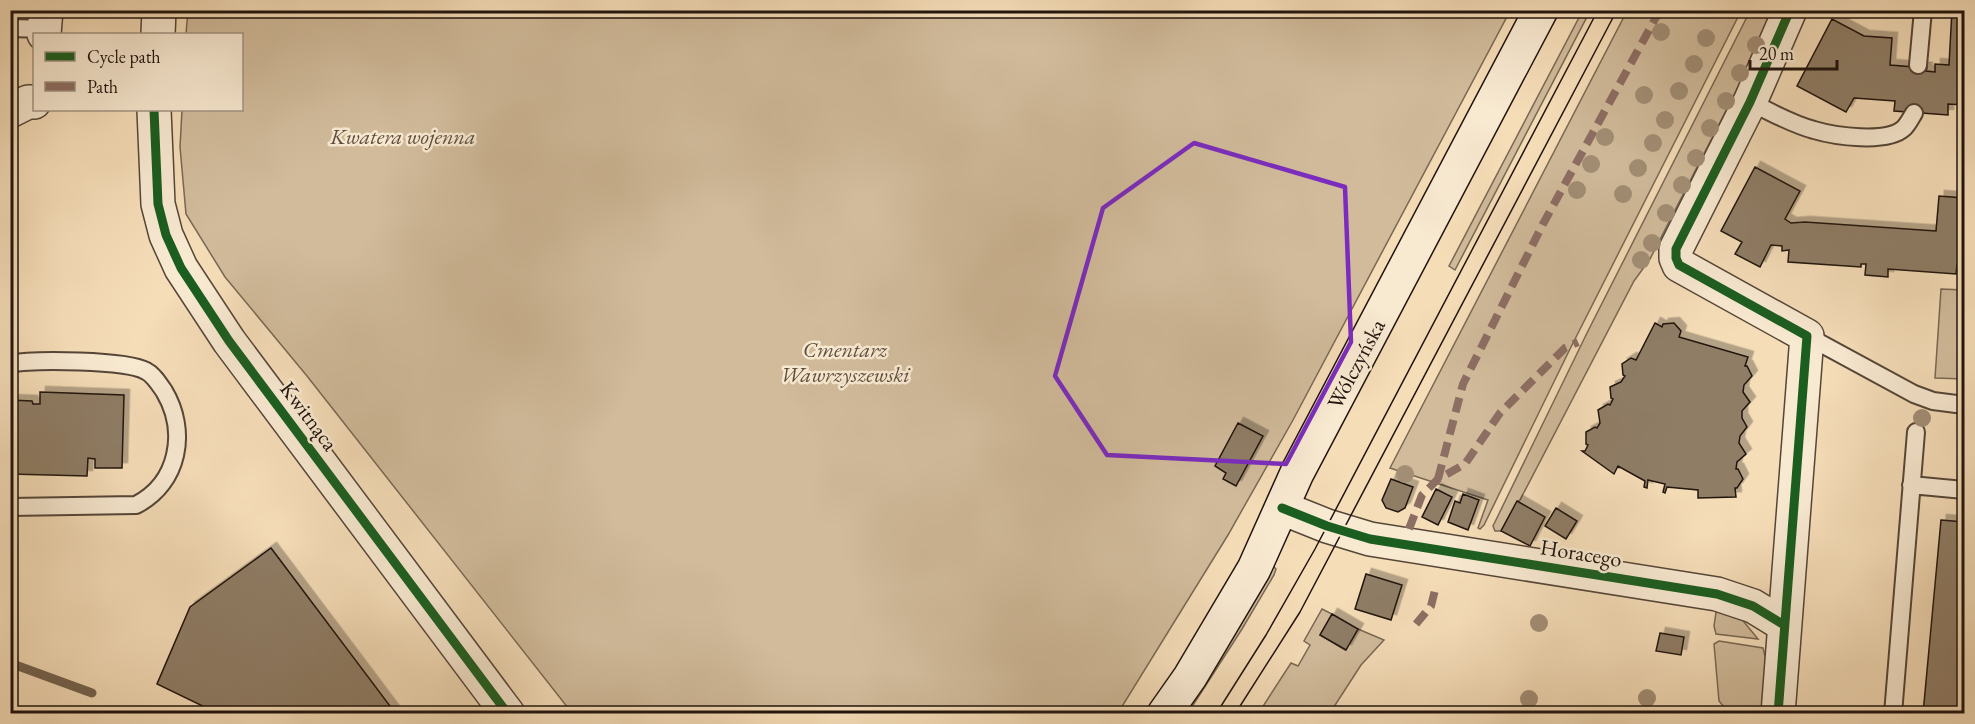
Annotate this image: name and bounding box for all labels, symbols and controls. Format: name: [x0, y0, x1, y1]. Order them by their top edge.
legend: [33, 33, 243, 111]
scale bar: [1750, 33, 1837, 71]
text: 20 m: [1759, 42, 1794, 65]
text: Cycle path: [87, 45, 161, 68]
text: Path: [87, 75, 118, 98]
park label: Kwatera wojenna: [329, 122, 476, 151]
street label: Wólczyńska: [1320, 314, 1392, 414]
park label: Cmentarz Wawrzyszewski: [780, 335, 911, 389]
street label: Kwitnąca: [273, 375, 345, 457]
street label: Horacego: [1538, 532, 1624, 574]

